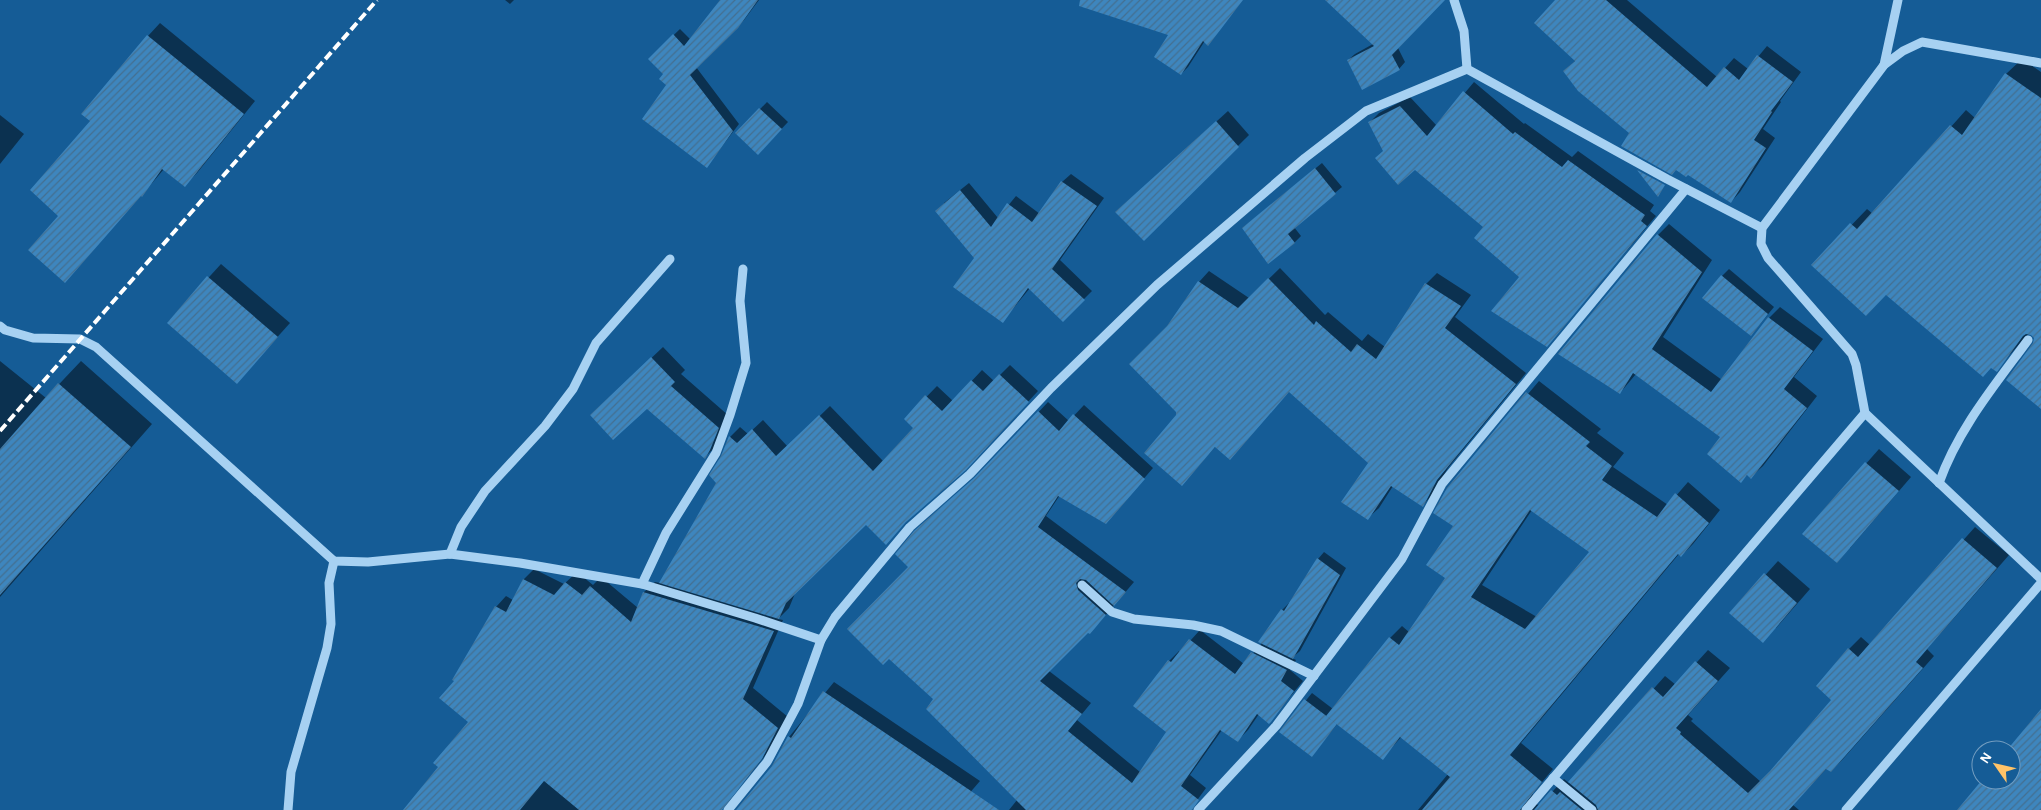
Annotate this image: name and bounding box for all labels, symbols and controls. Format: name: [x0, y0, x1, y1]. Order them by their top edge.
north arrow: [1971, 740, 2021, 790]
text: N: [1978, 750, 1995, 766]

